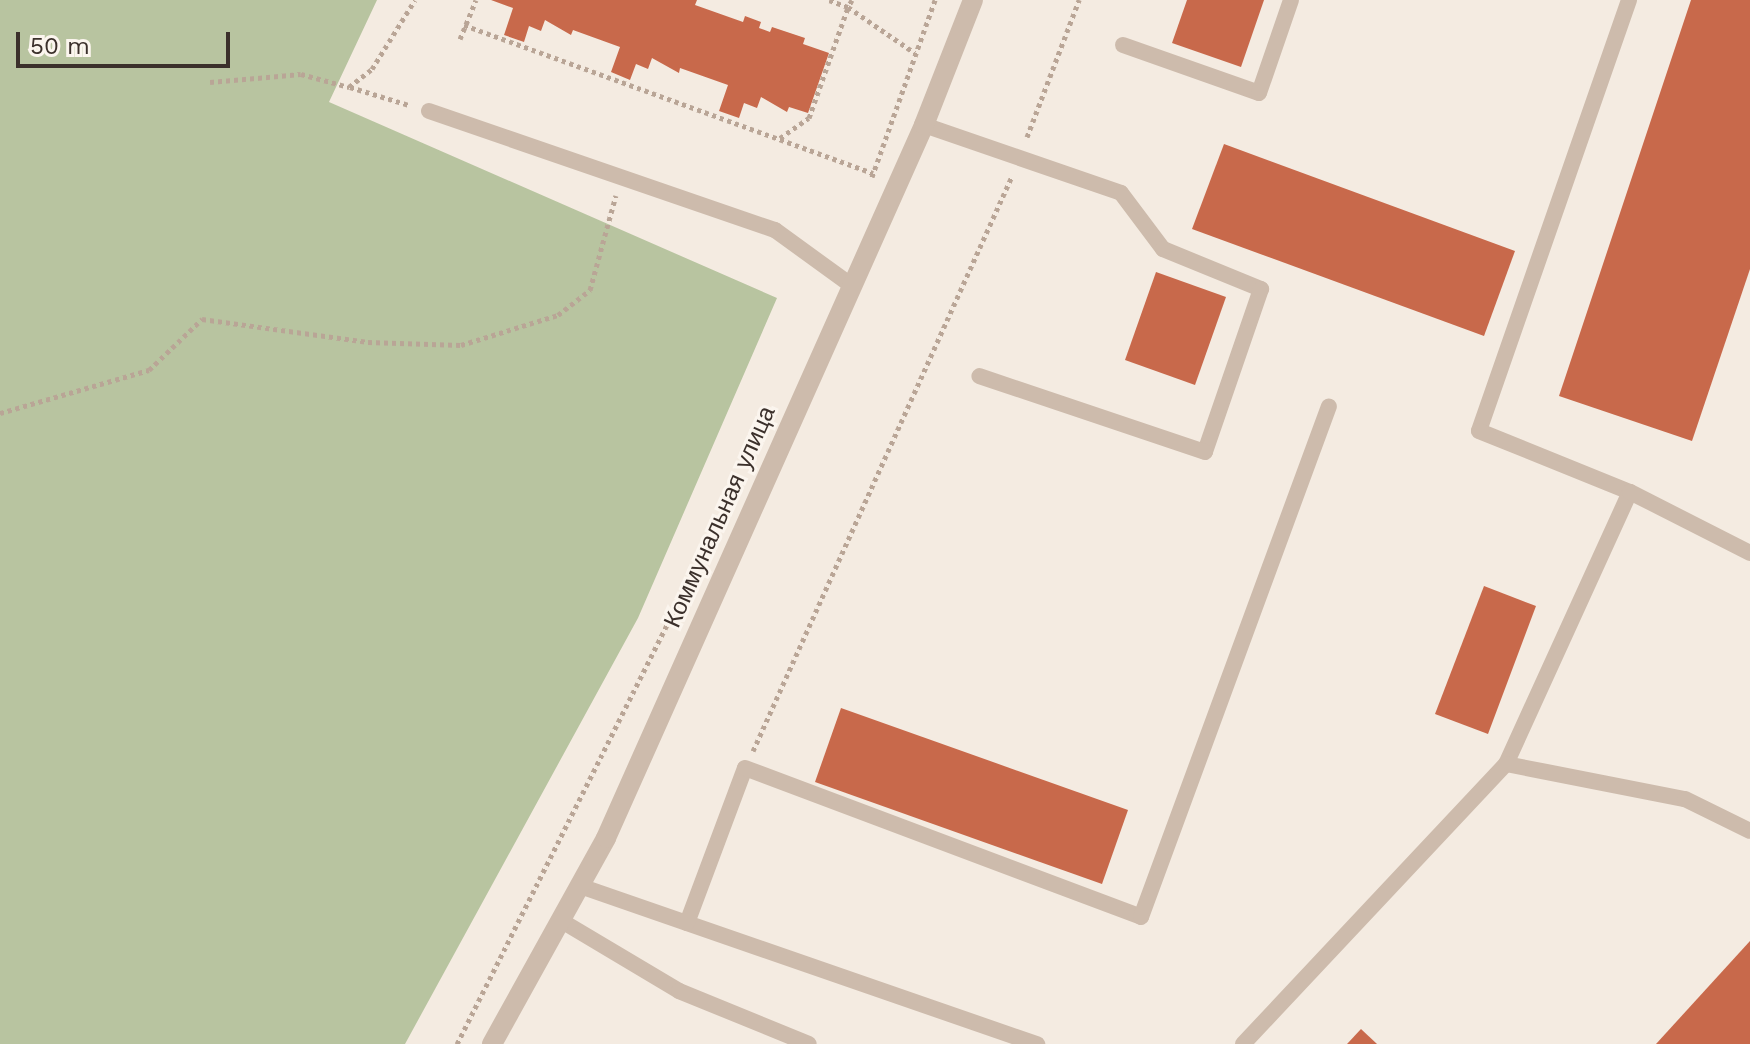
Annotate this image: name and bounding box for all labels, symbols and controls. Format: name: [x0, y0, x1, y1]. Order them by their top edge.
scale bar: [20, 16, 234, 66]
text: 50 m: [30, 32, 90, 60]
street label: Коммунальная улица: [658, 402, 782, 632]

